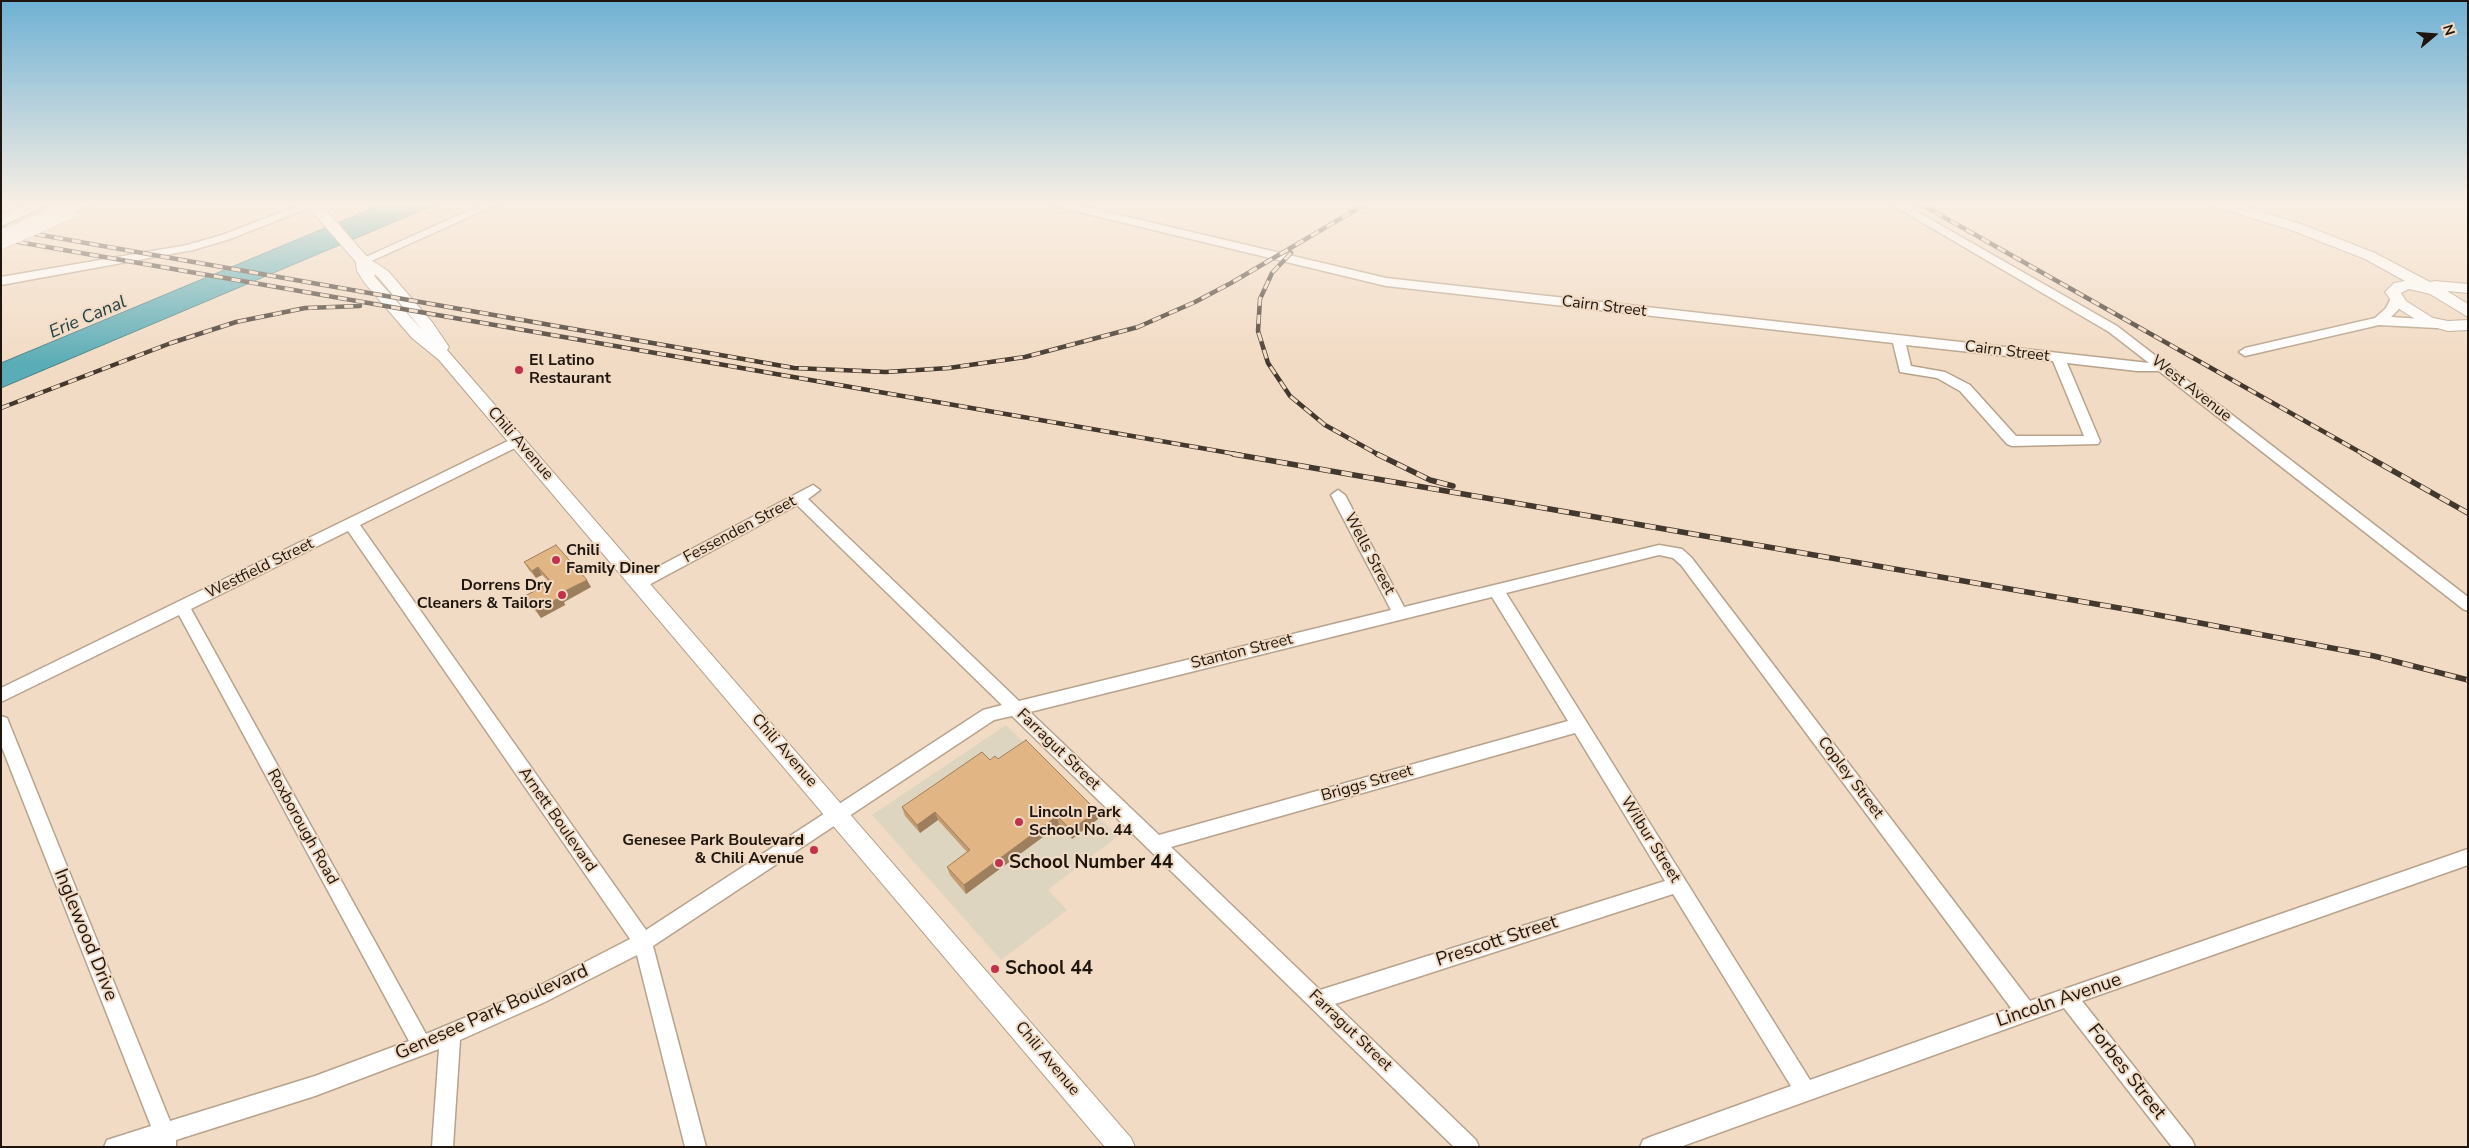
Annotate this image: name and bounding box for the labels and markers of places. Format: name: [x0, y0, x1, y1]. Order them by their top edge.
place label: El Latino Restaurant: [529, 351, 611, 389]
marker: El Latino Restaurant: [513, 364, 525, 376]
place label: Chili Family Diner: [566, 541, 660, 579]
marker: Chili Family Diner: [550, 554, 562, 566]
place label: Dorrens Dry Cleaners & Tailors: [417, 576, 552, 614]
marker: Dorrens Dry Cleaners & Tailors: [556, 589, 568, 601]
place label: Lincoln Park School No. 44: [1029, 803, 1132, 841]
marker: Lincoln Park School No. 44: [1013, 816, 1025, 828]
place label: Genesee Park Boulevard & Chili Avenue: [622, 831, 804, 869]
marker: Genesee Park Boulevard & Chili Avenue: [808, 844, 820, 856]
place label: School Number 44: [1009, 852, 1173, 874]
marker: School Number 44: [993, 857, 1005, 869]
place label: School 44: [1005, 958, 1093, 980]
marker: School 44: [989, 963, 1001, 975]

